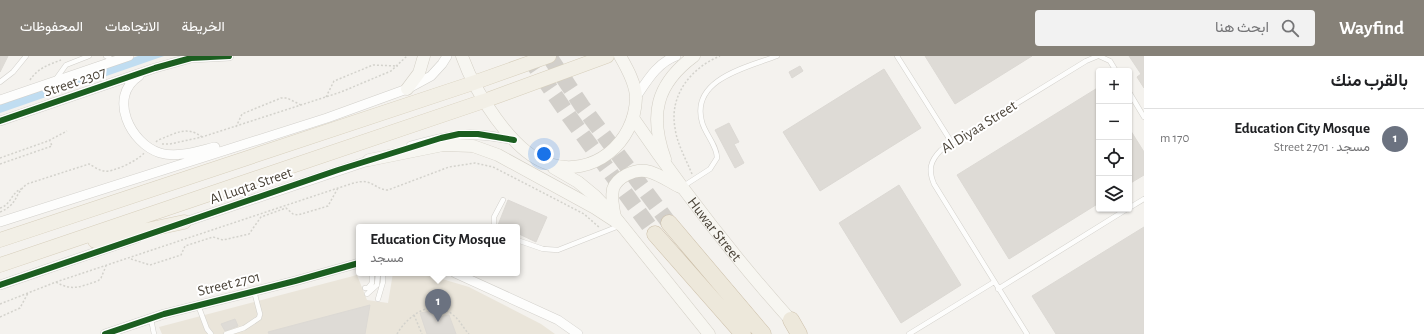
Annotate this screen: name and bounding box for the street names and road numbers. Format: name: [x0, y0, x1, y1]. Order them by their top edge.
street label: Street 2307: [42, 64, 108, 100]
street label: Al Diyaa Street: [939, 98, 1020, 156]
street label: Al Luqta Street: [208, 165, 294, 207]
street label: Huwar Street: [685, 194, 745, 264]
street label: Street 2701: [196, 269, 262, 299]

